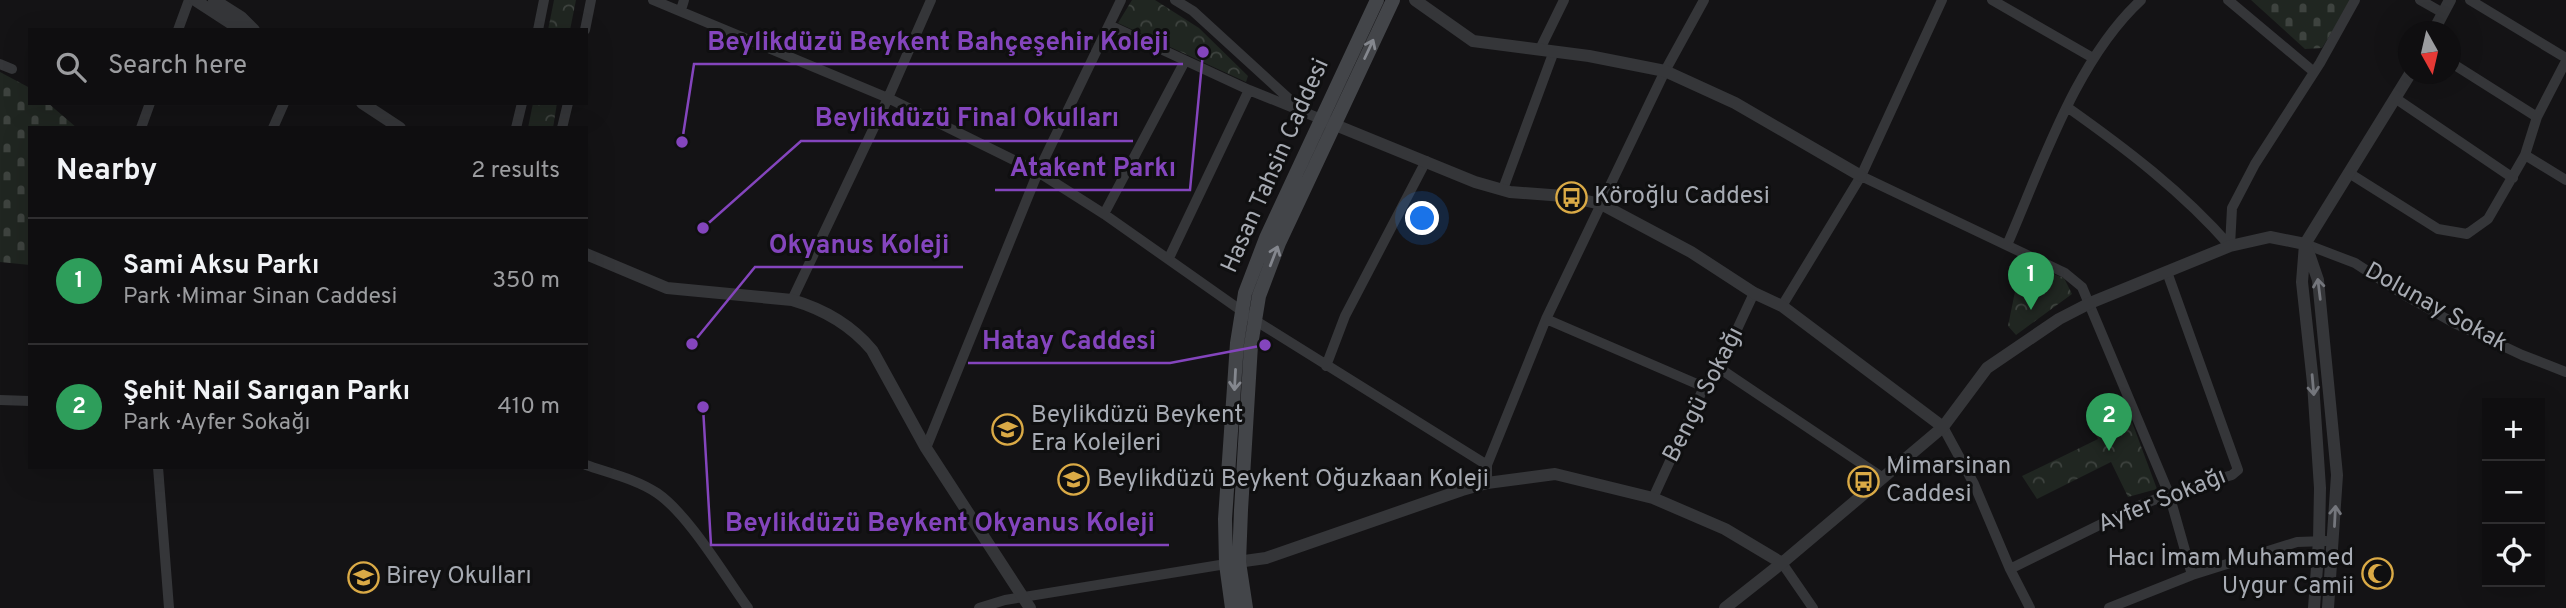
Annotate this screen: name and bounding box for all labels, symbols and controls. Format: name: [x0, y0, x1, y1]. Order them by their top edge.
callout: Beylikdüzü Beykent Bahçeşehir Koleji: [694, 17, 1183, 64]
north arrow: [2398, 21, 2461, 84]
text: Beylikdüzü Beykent Bahçeşehir Koleji: [707, 27, 1169, 60]
search box: [28, 28, 588, 105]
one-way arrow: [1362, 39, 1376, 60]
icon: search: [52, 48, 90, 86]
text: Search here: [108, 50, 247, 83]
street label: Hasan Tahsin Caddesi: [1215, 54, 1337, 278]
callout: Beylikdüzü Final Okulları: [801, 94, 1133, 141]
text: Beylikdüzü Final Okulları: [815, 103, 1119, 136]
callout: Atakent Parkı: [995, 143, 1190, 190]
text: Nearby: [56, 153, 157, 190]
text: Atakent Parkı: [1010, 153, 1176, 186]
text: 2 results: [471, 157, 560, 186]
bus stop icon: Köroğlu Caddesi: [1554, 180, 1588, 214]
place label: Köroğlu Caddesi: [1594, 182, 1770, 212]
your location: [1405, 201, 1439, 235]
callout: Okyanus Koleji: [755, 220, 963, 267]
text: Okyanus Koleji: [769, 230, 949, 263]
one-way arrow: [1269, 245, 1282, 267]
text: Sami Aksu Parkı: [123, 250, 319, 283]
pin: 1: [2008, 252, 2054, 310]
street label: Dolunay Sokak: [2359, 256, 2513, 360]
text: 1: [74, 267, 84, 296]
text: 350 m: [492, 267, 560, 296]
one-way arrow: [2312, 278, 2325, 301]
text: Park · Mimar Sinan Caddesi: [123, 283, 397, 312]
callout: Hatay Caddesi: [968, 316, 1170, 363]
street label: Bengü Sokağı: [1657, 322, 1751, 468]
text: Hatay Caddesi: [982, 326, 1156, 359]
one-way arrow: [1228, 368, 1241, 391]
one-way arrow: [2307, 373, 2320, 396]
text: Şehit Nail Sarıgan Parkı: [123, 376, 410, 409]
text: 2: [72, 393, 86, 422]
text: 410 m: [497, 393, 560, 422]
pin: 2: [2086, 393, 2132, 451]
map controls: [2482, 398, 2545, 587]
button: +: [2482, 398, 2545, 461]
place label: Beylikdüzü Beykent Era Kolejleri: [1031, 401, 1243, 459]
text: Park · Ayfer Sokağı: [123, 409, 310, 438]
school or university icon: Beylikdüzü Beykent Era Kolejleri: [991, 413, 1025, 447]
place label: Mimarsinan Caddesi: [1886, 452, 2011, 510]
button: −: [2482, 461, 2545, 524]
street label: Ayfer Sokağı: [2094, 462, 2230, 540]
school or university icon: Beylikdüzü Beykent Oğuzkaan Koleji: [1057, 463, 1091, 497]
bus stop icon: Mimarsinan Caddesi: [1846, 464, 1880, 498]
place label: Beylikdüzü Beykent Oğuzkaan Koleji: [1097, 465, 1489, 495]
callout: Beylikdüzü Beykent Okyanus Koleji: [711, 498, 1169, 545]
one-way arrow: [2329, 505, 2342, 527]
text: Beylikdüzü Beykent Okyanus Koleji: [725, 508, 1155, 541]
button: locate: [2482, 524, 2545, 587]
place label: Hacı İmam Muhammed Uygur Camii: [2107, 543, 2354, 602]
mosque icon: Hacı İmam Muhammed Uygur Camii: [2360, 556, 2394, 590]
school or university icon: Birey Okulları: [346, 560, 380, 594]
place label: Birey Okulları: [386, 562, 532, 592]

